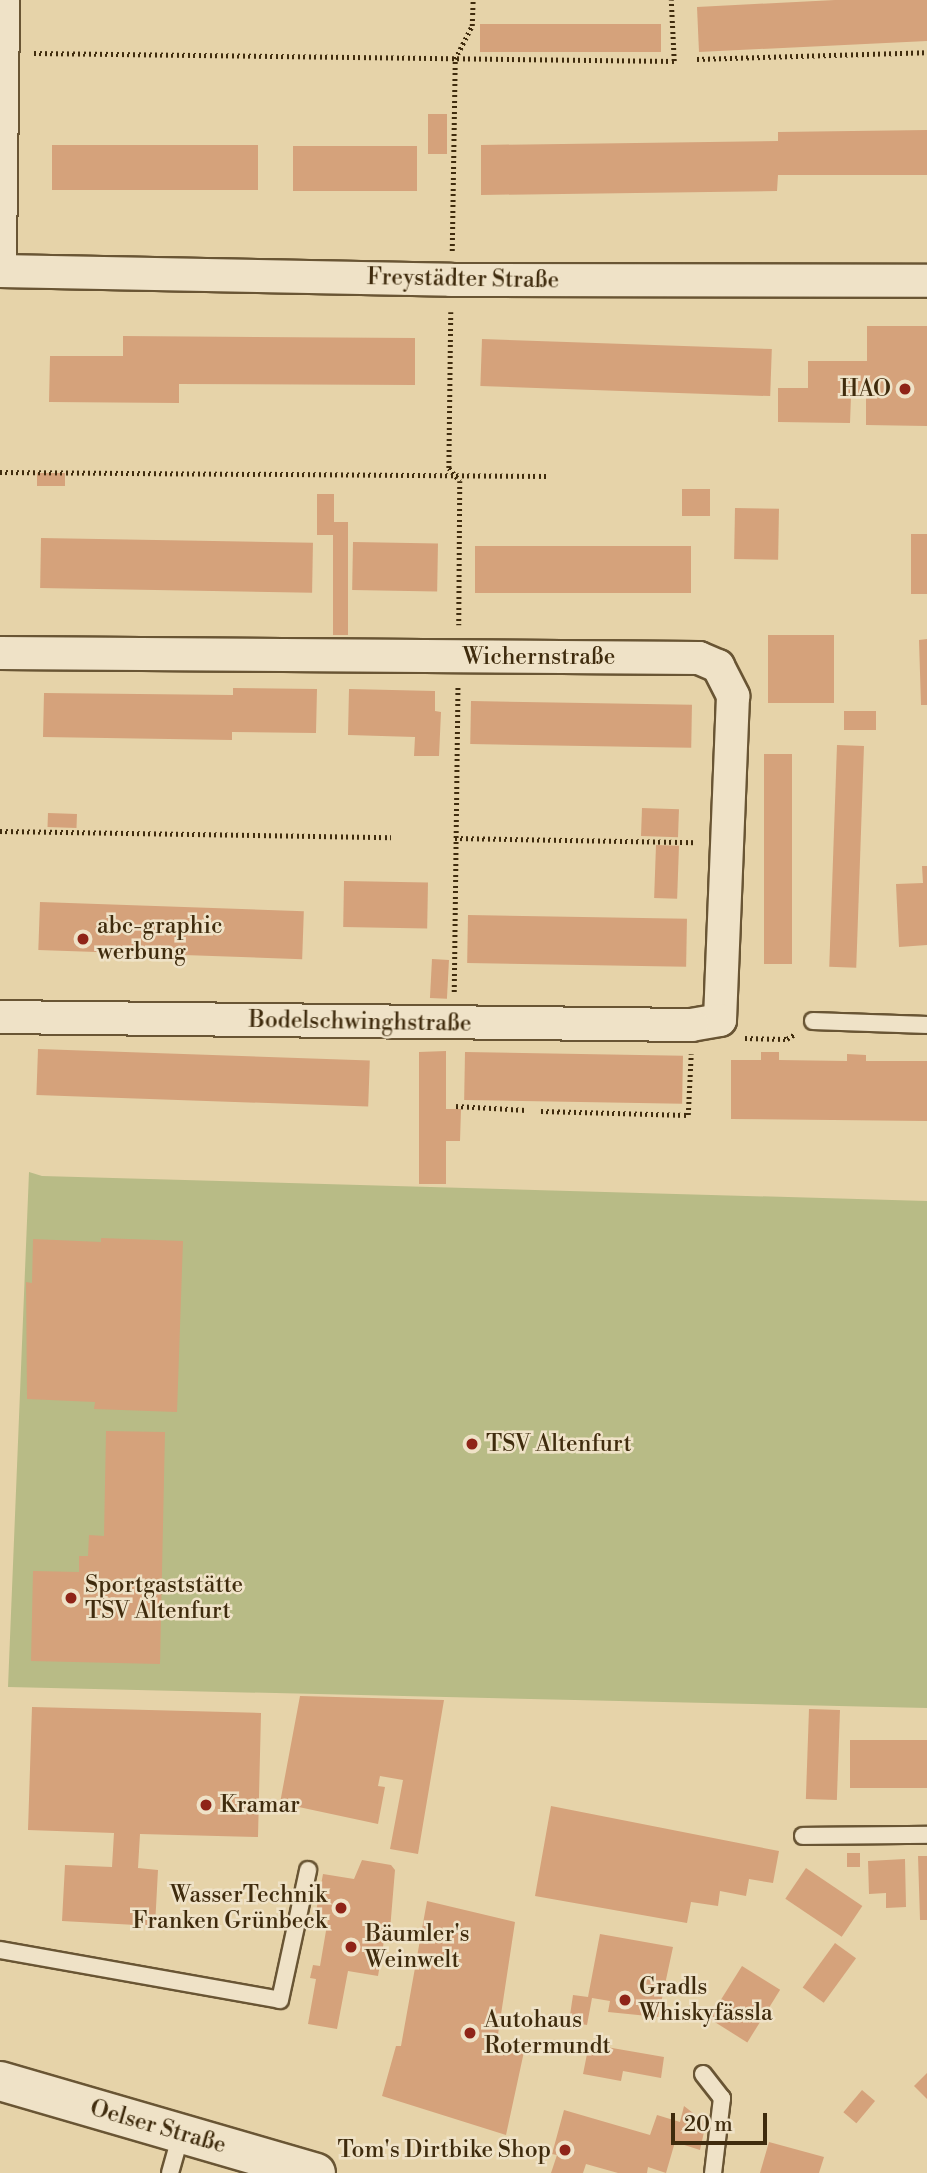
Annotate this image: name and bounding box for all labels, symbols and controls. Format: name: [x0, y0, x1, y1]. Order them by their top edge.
street label: Freystädter Straße: [367, 264, 559, 294]
place label: HAO: [840, 375, 891, 403]
marker: HAO: [897, 381, 913, 397]
street label: Wichernstraße: [463, 643, 615, 671]
place label: abc-graphic werbung: [97, 912, 223, 966]
marker: abc-graphic werbung: [75, 931, 91, 947]
street label: Bodelschwinghstraße: [248, 1006, 472, 1038]
place label: TSV Altenfurt: [486, 1430, 632, 1458]
marker: TSV Altenfurt: [464, 1436, 480, 1452]
place label: Sportgaststätte TSV Altenfurt: [85, 1571, 243, 1625]
marker: Sportgaststätte TSV Altenfurt: [63, 1590, 79, 1606]
place label: Kramar: [220, 1791, 300, 1819]
marker: Kramar: [198, 1797, 214, 1813]
place label: WasserTechnik Franken Grünbeck: [132, 1881, 327, 1935]
marker: WasserTechnik Franken Grünbeck: [333, 1900, 349, 1916]
place label: Bäumler's Weinwelt: [365, 1920, 470, 1974]
marker: Bäumler's Weinwelt: [343, 1939, 359, 1955]
place label: Gradls Whiskyfässla: [639, 1973, 773, 2027]
marker: Gradls Whiskyfässla: [617, 1992, 633, 2008]
place label: Autohaus Rotermundt: [484, 2006, 611, 2060]
marker: Autohaus Rotermundt: [462, 2025, 478, 2041]
street label: Oelser Straße: [87, 2094, 229, 2160]
scale bar: [675, 2100, 771, 2144]
text: 20 m: [684, 2112, 733, 2138]
place label: Tom's Dirtbike Shop: [337, 2136, 551, 2164]
marker: Tom's Dirtbike Shop: [557, 2142, 573, 2158]

